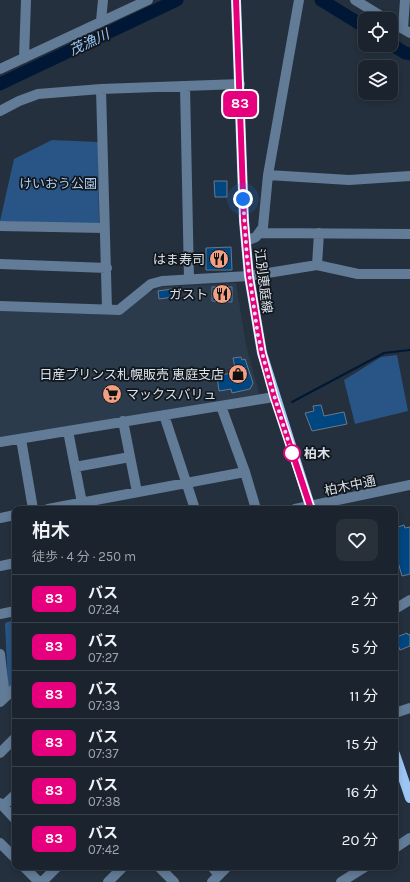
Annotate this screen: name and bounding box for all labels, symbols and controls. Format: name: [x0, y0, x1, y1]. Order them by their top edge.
map controls: [358, 12, 398, 100]
button: locate: [358, 12, 398, 52]
water label: 茂漁川: [67, 25, 114, 59]
button: layers: [358, 60, 398, 100]
line badge: 83: [222, 91, 258, 117]
text: 83: [231, 95, 249, 112]
park label: けいおう公園: [19, 176, 97, 191]
your location: [233, 189, 253, 209]
restaurant icon: はま寿司: [208, 248, 230, 270]
street label: 江別恵庭線: [252, 248, 275, 314]
place label: はま寿司: [153, 252, 205, 267]
restaurant icon: ガスト: [211, 283, 233, 305]
place label: ガスト: [169, 287, 208, 302]
shop icon: 日産プリンス札幌販売 恵庭支店: [227, 363, 249, 385]
place label: 日産プリンス札幌販売 恵庭支店: [39, 367, 224, 382]
supermarket icon: マックスバリュ: [101, 383, 123, 405]
place label: マックスバリュ: [126, 387, 217, 402]
marker: 柏木: [283, 444, 301, 462]
place label: 柏木: [304, 446, 331, 461]
street label: 柏木中通: [323, 473, 377, 498]
button: heart: [336, 519, 378, 561]
text: 柏木: [32, 520, 70, 542]
text: 徒歩 · 4 分 · 250 m: [32, 549, 136, 564]
text: バス: [88, 584, 118, 602]
text: 83: [45, 590, 63, 607]
text: 2 分: [351, 591, 378, 609]
text: 07:24: [88, 602, 120, 617]
text: バス: [88, 632, 118, 650]
text: 83: [45, 638, 63, 655]
text: 5 分: [351, 639, 378, 657]
text: 07:27: [88, 650, 118, 665]
text: バス: [88, 680, 118, 698]
text: 83: [45, 686, 63, 703]
text: 11 分: [350, 687, 378, 705]
text: 07:33: [88, 698, 120, 713]
text: バス: [88, 728, 118, 746]
text: 83: [45, 734, 63, 751]
text: 15 分: [346, 735, 378, 753]
text: 07:37: [88, 746, 119, 761]
text: バス: [88, 776, 118, 794]
text: 83: [45, 782, 63, 799]
text: 16 分: [346, 783, 378, 801]
text: 07:38: [88, 794, 120, 809]
text: バス: [88, 824, 118, 842]
text: 83: [45, 830, 63, 847]
text: 20 分: [342, 831, 378, 849]
text: 07:42: [88, 842, 120, 857]

